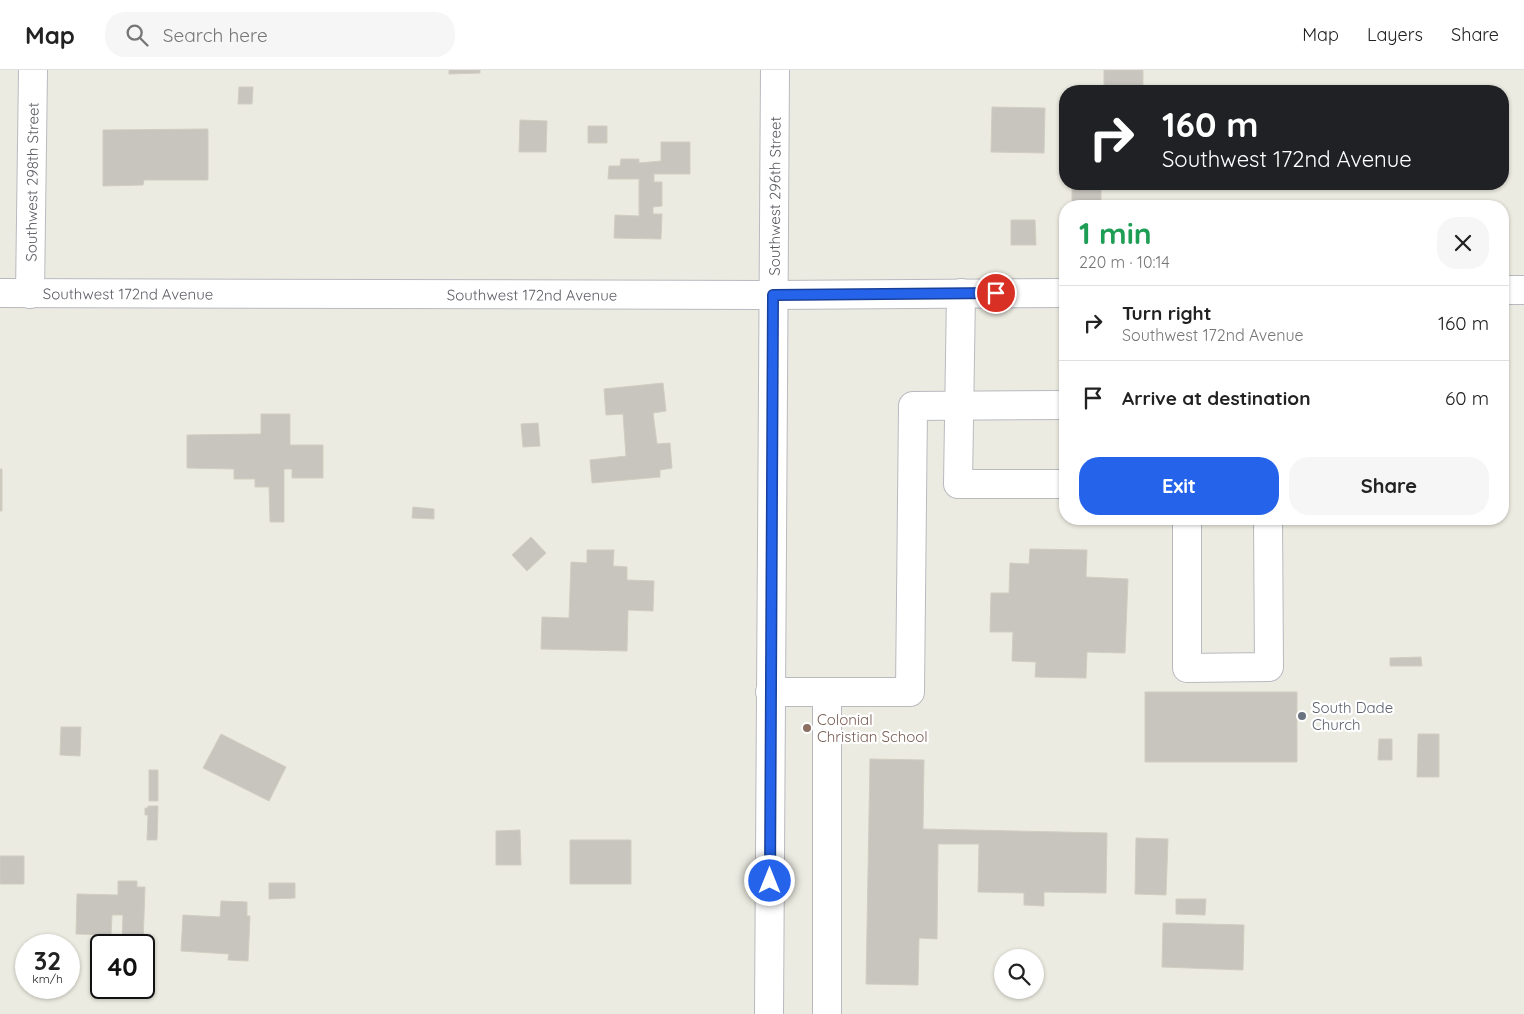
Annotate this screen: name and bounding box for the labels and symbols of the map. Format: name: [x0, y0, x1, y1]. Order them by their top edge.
street label: Southwest 298th Street: [21, 102, 42, 262]
street label: Southwest 296th Street: [764, 116, 784, 276]
pin: [975, 272, 1017, 314]
street label: Southwest 172nd Avenue: [43, 284, 213, 303]
street label: Southwest 172nd Avenue: [447, 285, 617, 304]
place label: South Dade Church: [1312, 698, 1393, 734]
place label: Colonial Christian School: [817, 710, 928, 746]
marker: South Dade Church: [1296, 710, 1308, 722]
marker: Colonial Christian School: [801, 722, 813, 734]
position arrow: [743, 854, 795, 906]
speed limit sign: 40: [90, 934, 155, 999]

